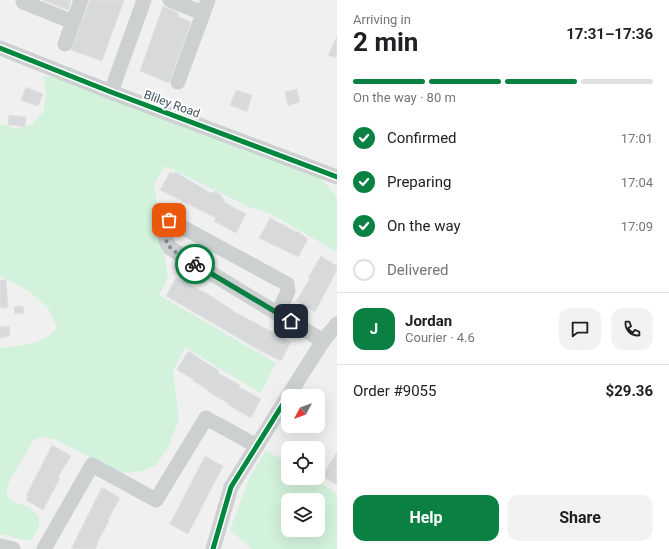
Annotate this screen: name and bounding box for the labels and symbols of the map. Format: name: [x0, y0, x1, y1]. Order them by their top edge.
street label: Bliley Road: [142, 87, 202, 121]
pin: [152, 203, 186, 237]
courier: [175, 244, 215, 284]
pin: [274, 304, 308, 338]
north arrow: [281, 389, 325, 433]

